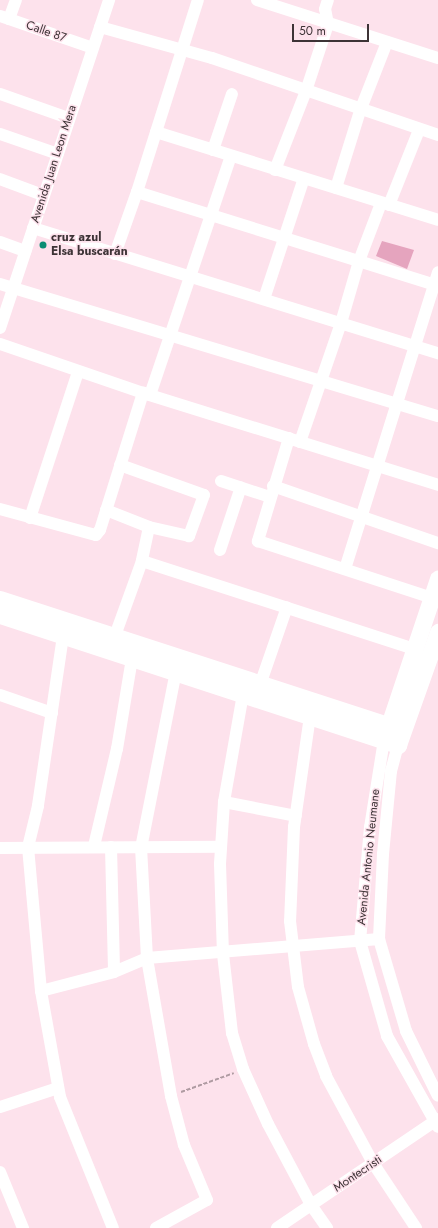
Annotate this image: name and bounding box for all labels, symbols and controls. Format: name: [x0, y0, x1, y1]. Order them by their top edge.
scale bar: [294, 16, 371, 42]
street label: Calle 87: [24, 18, 68, 46]
text: 50 m: [299, 22, 326, 40]
street label: Avenida Juan Leon Mera: [28, 103, 80, 225]
place label: cruz azul Elsa buscarán: [51, 231, 128, 259]
marker: cruz azul Elsa buscarán: [38, 240, 48, 250]
street label: Avenida Antonio Neumane: [355, 788, 383, 926]
street label: Montecristi: [331, 1153, 385, 1195]

